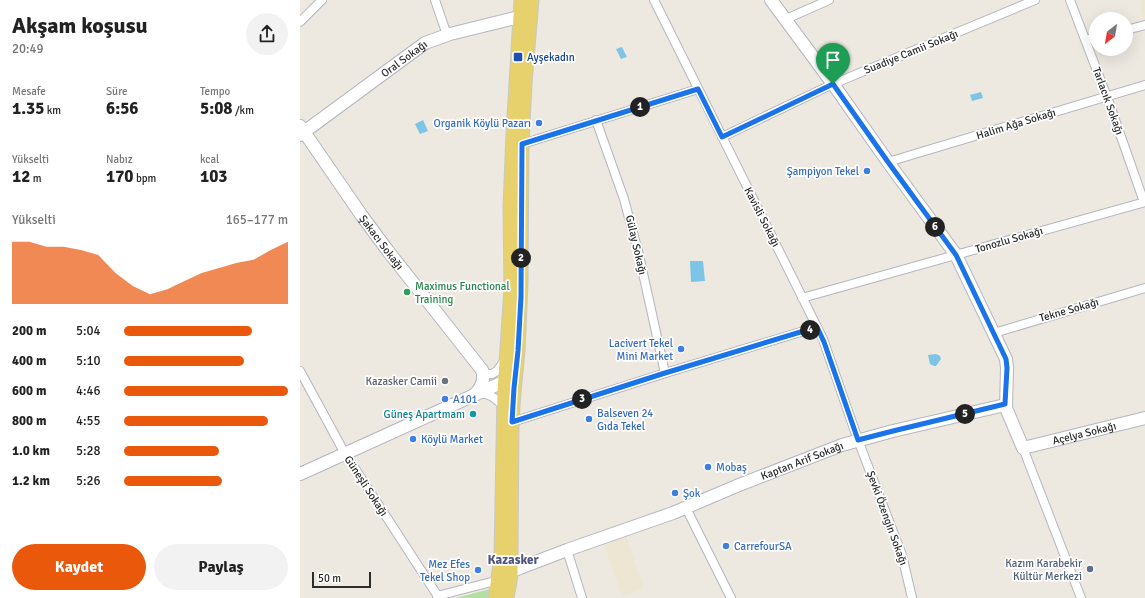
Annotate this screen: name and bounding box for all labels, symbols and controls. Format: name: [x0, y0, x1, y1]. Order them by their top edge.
text: Akşam koşusu: [12, 12, 147, 39]
north arrow: [1089, 12, 1133, 56]
map controls: [1089, 12, 1133, 56]
button: share: [246, 13, 288, 55]
street label: Suadiye Camii Sokağı: [862, 27, 960, 77]
street label: Oral Sokağı: [378, 37, 430, 80]
text: 20:49: [12, 41, 44, 57]
pin: [816, 43, 850, 84]
icon: arrive: [822, 49, 844, 71]
marker: Ayşekadın: [512, 51, 524, 63]
place label: Ayşekadın: [527, 51, 575, 64]
street label: Tarlacık Sokağı: [1090, 65, 1126, 137]
text: Mesafe: [12, 85, 46, 98]
text: Süre: [106, 85, 127, 98]
text: Tempo: [200, 85, 230, 98]
pin: 1: [630, 97, 650, 117]
text: 1.35: [12, 98, 44, 119]
text: 6:56: [106, 98, 139, 119]
text: 5:08: [200, 98, 233, 119]
text: 1: [637, 100, 643, 113]
text: km: [44, 104, 61, 117]
text: /km: [233, 104, 254, 117]
street label: Halim Ağa Sokağı: [975, 106, 1057, 142]
place label: Organik Köylü Pazarı: [434, 117, 531, 130]
marker: Organik Köylü Pazarı: [534, 118, 544, 128]
text: Yükselti: [12, 153, 49, 166]
text: Nabız: [106, 153, 133, 166]
text: kcal: [200, 153, 219, 166]
place label: Şampiyon Tekel: [787, 165, 859, 178]
text: 12: [12, 166, 30, 187]
text: 170: [106, 166, 134, 187]
text: 103: [200, 166, 228, 187]
marker: Şampiyon Tekel: [862, 166, 872, 176]
text: m: [30, 172, 42, 185]
text: bpm: [134, 172, 156, 185]
street label: Kavisli Sokağı: [741, 185, 783, 249]
text: Yükselti: [12, 212, 56, 228]
text: 165–177 m: [226, 212, 288, 228]
street label: Şakacı Sokağı: [357, 212, 407, 272]
street label: Gülay Sokağı: [623, 214, 649, 276]
pin: 6: [925, 217, 945, 237]
text: 6: [932, 220, 938, 233]
street label: Tonozlu Sokağı: [974, 224, 1044, 256]
pin: 2: [511, 248, 531, 268]
text: 2: [518, 251, 524, 264]
place label: Maximus Functional Training: [415, 280, 510, 306]
marker: Maximus Functional Training: [402, 287, 412, 297]
street label: Tekne Sokağı: [1038, 295, 1100, 325]
pin: 4: [800, 320, 820, 340]
text: 200 m: [12, 323, 46, 339]
text: 5:04: [76, 323, 101, 339]
text: 4: [807, 323, 813, 336]
place label: Lacivert Tekel Mini Market: [609, 337, 673, 363]
marker: Lacivert Tekel Mini Market: [676, 344, 686, 354]
text: 400 m: [12, 353, 46, 369]
text: 5:10: [76, 353, 101, 369]
place label: Kazasker Camii: [365, 375, 437, 388]
marker: Kazasker Camii: [440, 376, 450, 386]
text: 600 m: [12, 383, 46, 399]
text: 4:46: [76, 383, 101, 399]
pin: 3: [572, 389, 592, 409]
text: 3: [579, 392, 585, 405]
place label: A101: [453, 393, 478, 406]
marker: A101: [440, 394, 450, 404]
pin: 5: [955, 404, 975, 424]
place label: Balseven 24 Gıda Tekel: [597, 407, 653, 433]
text: 5: [962, 407, 968, 420]
place label: Güneş Apartmanı: [384, 408, 465, 421]
marker: Güneş Apartmanı: [468, 409, 478, 419]
text: 800 m: [12, 413, 46, 429]
text: 4:55: [76, 413, 101, 429]
marker: Balseven 24 Gıda Tekel: [584, 414, 594, 424]
street label: Açelya Sokağı: [1051, 419, 1117, 447]
place label: Köylü Market: [421, 433, 483, 446]
marker: Köylü Market: [408, 434, 418, 444]
street label: Kaptan Arif Sokağı: [759, 439, 845, 482]
text: 1.0 km: [12, 443, 50, 459]
text: 5:28: [76, 443, 101, 459]
street label: Güneşli Sokağı: [342, 453, 390, 519]
place label: Mobaş: [716, 461, 747, 474]
marker: Mobaş: [703, 462, 713, 472]
street label: Şevki Özengin Sokağı: [864, 469, 911, 567]
text: 1.2 km: [12, 473, 50, 489]
text: 5:26: [76, 473, 101, 489]
place label: Şok: [683, 487, 701, 500]
marker: Şok: [670, 488, 680, 498]
place label: CarrefourSA: [734, 540, 792, 553]
marker: CarrefourSA: [721, 541, 731, 551]
button: Kaydet: [12, 544, 146, 590]
button: Paylaş: [154, 544, 288, 590]
district label: Kazasker: [487, 552, 539, 568]
place label: Kazım Karabekir Kültür Merkezi: [1005, 557, 1082, 583]
place label: Mez Efes Tekel Shop: [420, 558, 470, 584]
marker: Kazım Karabekir Kültür Merkezi: [1085, 564, 1095, 574]
marker: Mez Efes Tekel Shop: [473, 565, 483, 575]
scale bar: [312, 570, 371, 589]
text: 50 m: [318, 572, 341, 585]

